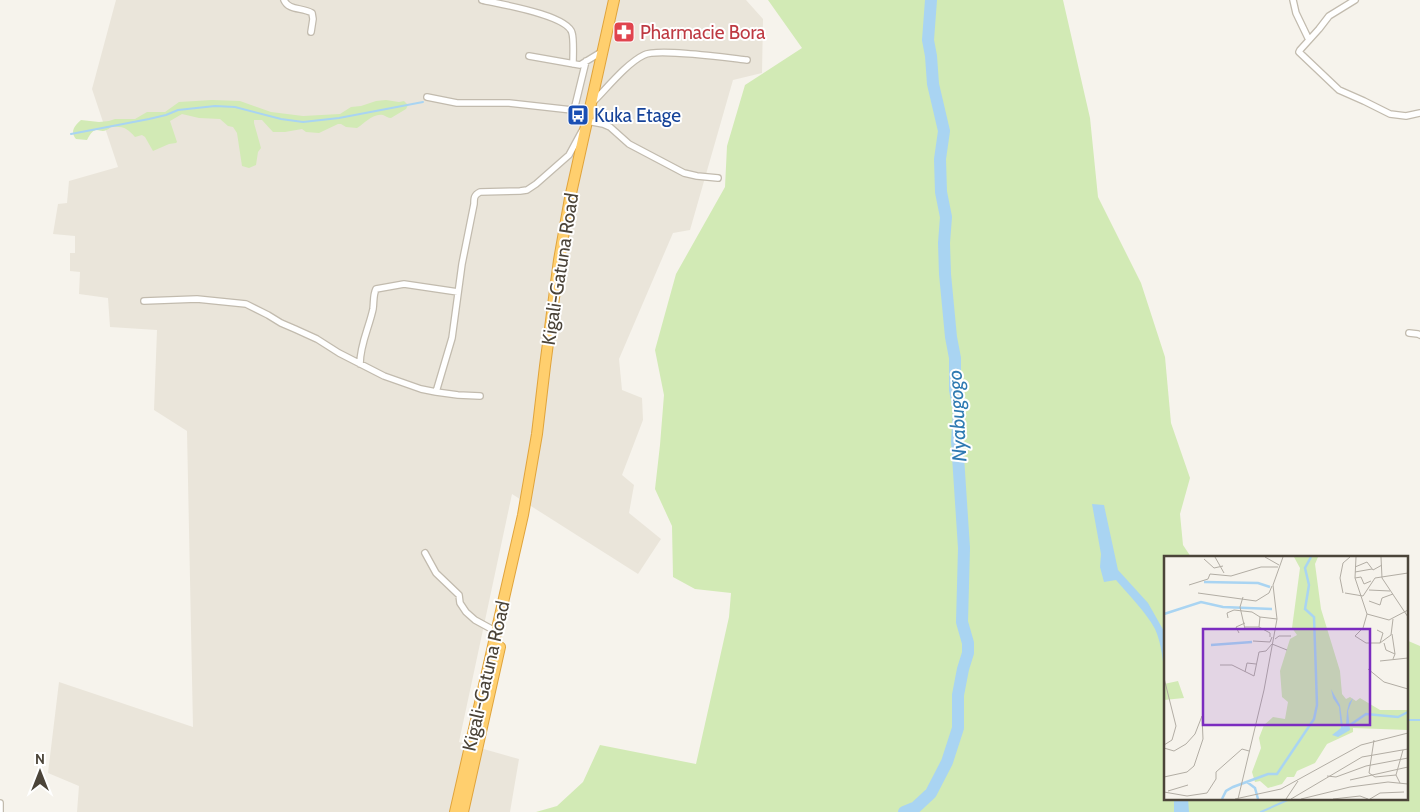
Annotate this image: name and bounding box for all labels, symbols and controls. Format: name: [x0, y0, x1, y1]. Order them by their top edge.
pharmacy icon: Pharmacie Bora: [612, 20, 636, 44]
place label: Pharmacie Bora: [640, 21, 765, 44]
bus stop icon: Kuka Etage: [566, 103, 590, 127]
place label: Kuka Etage: [594, 104, 681, 127]
street label: Kigali-Gatuna Road: [537, 191, 583, 347]
water label: Nyabugogo: [943, 369, 971, 463]
inset map: [1164, 556, 1408, 800]
street label: Kigali-Gatuna Road: [458, 599, 514, 753]
north arrow: [15, 747, 65, 797]
text: N: [35, 750, 45, 768]

